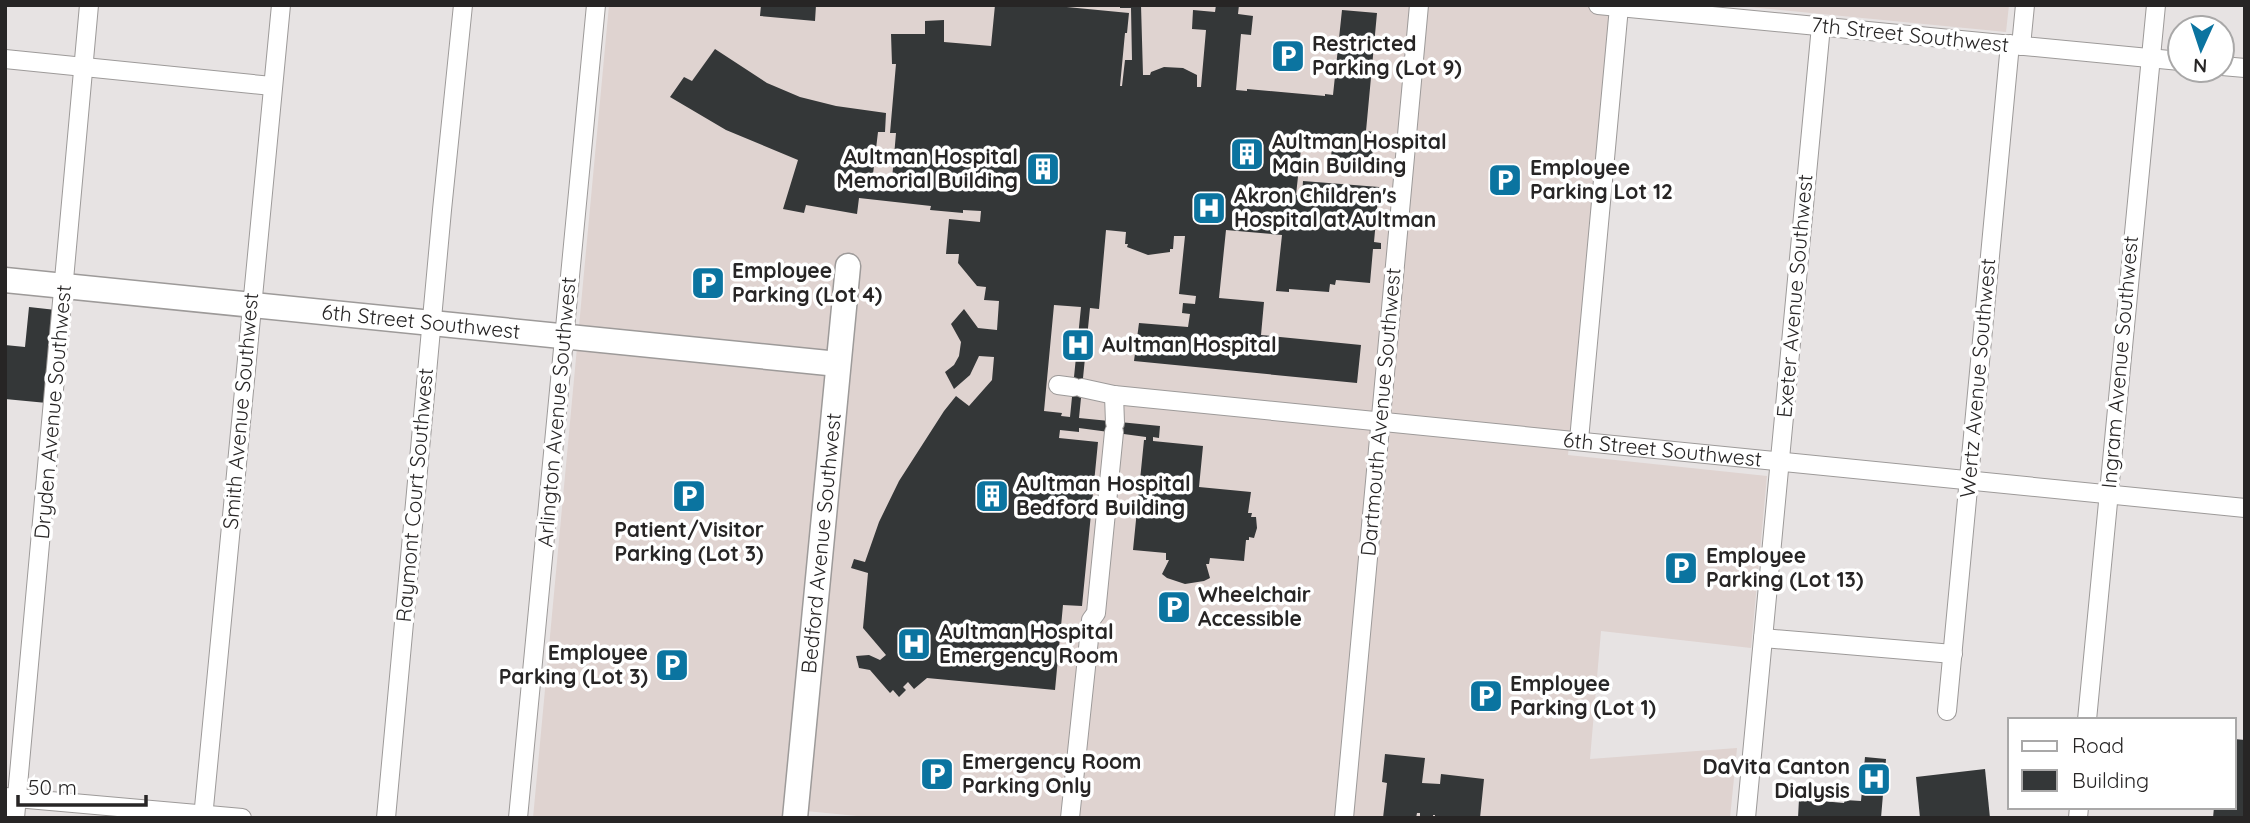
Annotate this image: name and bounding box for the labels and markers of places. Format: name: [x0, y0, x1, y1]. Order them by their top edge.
place label: Restricted Parking (Lot 9): [1312, 30, 1462, 80]
parking icon: Restricted Parking (Lot 9): [1269, 37, 1307, 75]
place label: Aultman Hospital Main Building: [1272, 128, 1447, 178]
building icon: Aultman Hospital Main Building: [1228, 135, 1266, 173]
place label: Aultman Hospital Memorial Building: [837, 143, 1018, 193]
building icon: Aultman Hospital Memorial Building: [1024, 150, 1062, 188]
place label: Employee Parking Lot 12: [1530, 154, 1673, 204]
parking icon: Employee Parking Lot 12: [1486, 161, 1524, 199]
place label: Akron Children's Hospital at Aultman: [1234, 182, 1436, 232]
hospital icon: Akron Children's Hospital at Aultman: [1190, 189, 1228, 227]
place label: Employee Parking (Lot 4): [732, 257, 882, 307]
parking icon: Employee Parking (Lot 4): [689, 264, 727, 302]
hospital icon: Aultman Hospital: [1059, 326, 1097, 364]
place label: Aultman Hospital: [1102, 331, 1277, 357]
place label: Aultman Hospital Bedford Building: [1016, 470, 1191, 520]
parking icon: Patient/Visitor Parking (Lot 3): [670, 477, 708, 515]
building icon: Aultman Hospital Bedford Building: [973, 477, 1011, 515]
place label: Patient/Visitor Parking (Lot 3): [614, 516, 764, 566]
place label: Employee Parking (Lot 13): [1706, 542, 1863, 592]
parking icon: Employee Parking (Lot 13): [1662, 549, 1700, 587]
place label: Wheelchair Accessible: [1198, 581, 1311, 631]
parking icon: Wheelchair Accessible: [1155, 588, 1193, 626]
place label: Aultman Hospital Emergency Room: [939, 618, 1118, 668]
hospital icon: Aultman Hospital Emergency Room: [895, 625, 933, 663]
place label: Employee Parking (Lot 3): [499, 639, 648, 689]
parking icon: Employee Parking (Lot 3): [653, 646, 691, 684]
place label: Employee Parking (Lot 1): [1510, 670, 1656, 720]
parking icon: Employee Parking (Lot 1): [1467, 677, 1505, 715]
place label: Emergency Room Parking Only: [962, 748, 1141, 798]
place label: DaVita Canton Dialysis: [1703, 753, 1850, 803]
parking icon: Emergency Room Parking Only: [918, 755, 956, 793]
hospital icon: DaVita Canton Dialysis: [1855, 760, 1893, 798]

